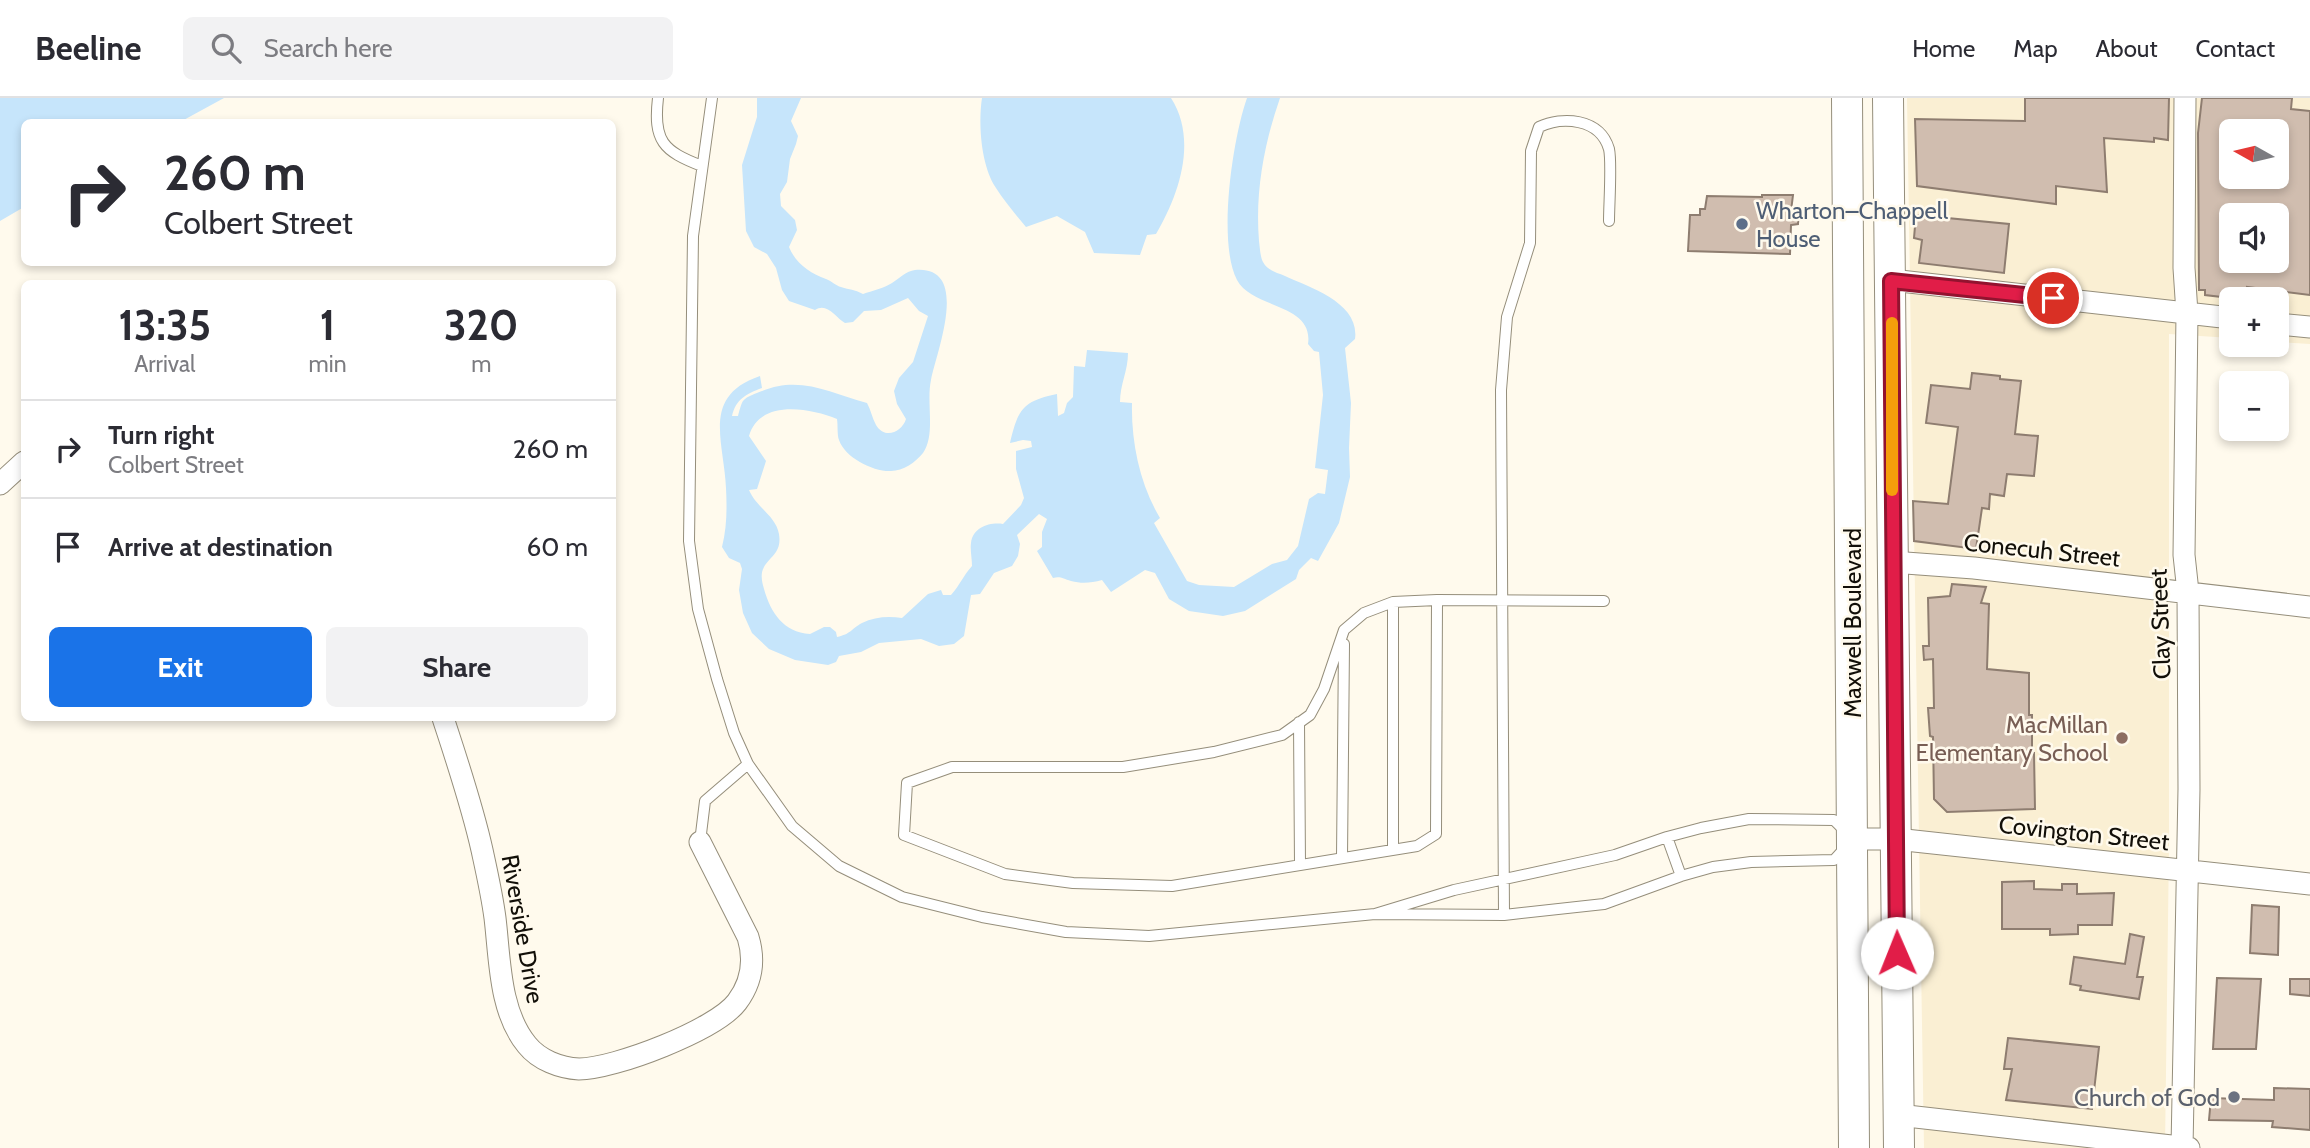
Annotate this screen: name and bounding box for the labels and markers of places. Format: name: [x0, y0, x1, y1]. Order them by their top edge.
place label: Wharton–Chappell House: [1756, 196, 1948, 253]
marker: Wharton–Chappell House: [1734, 216, 1750, 232]
pin: [2023, 268, 2083, 328]
place label: MacMillan Elementary School: [1916, 710, 2108, 767]
marker: MacMillan Elementary School: [2114, 730, 2130, 746]
place label: Church of God: [2074, 1083, 2220, 1112]
marker: Church of God: [2226, 1089, 2242, 1105]

